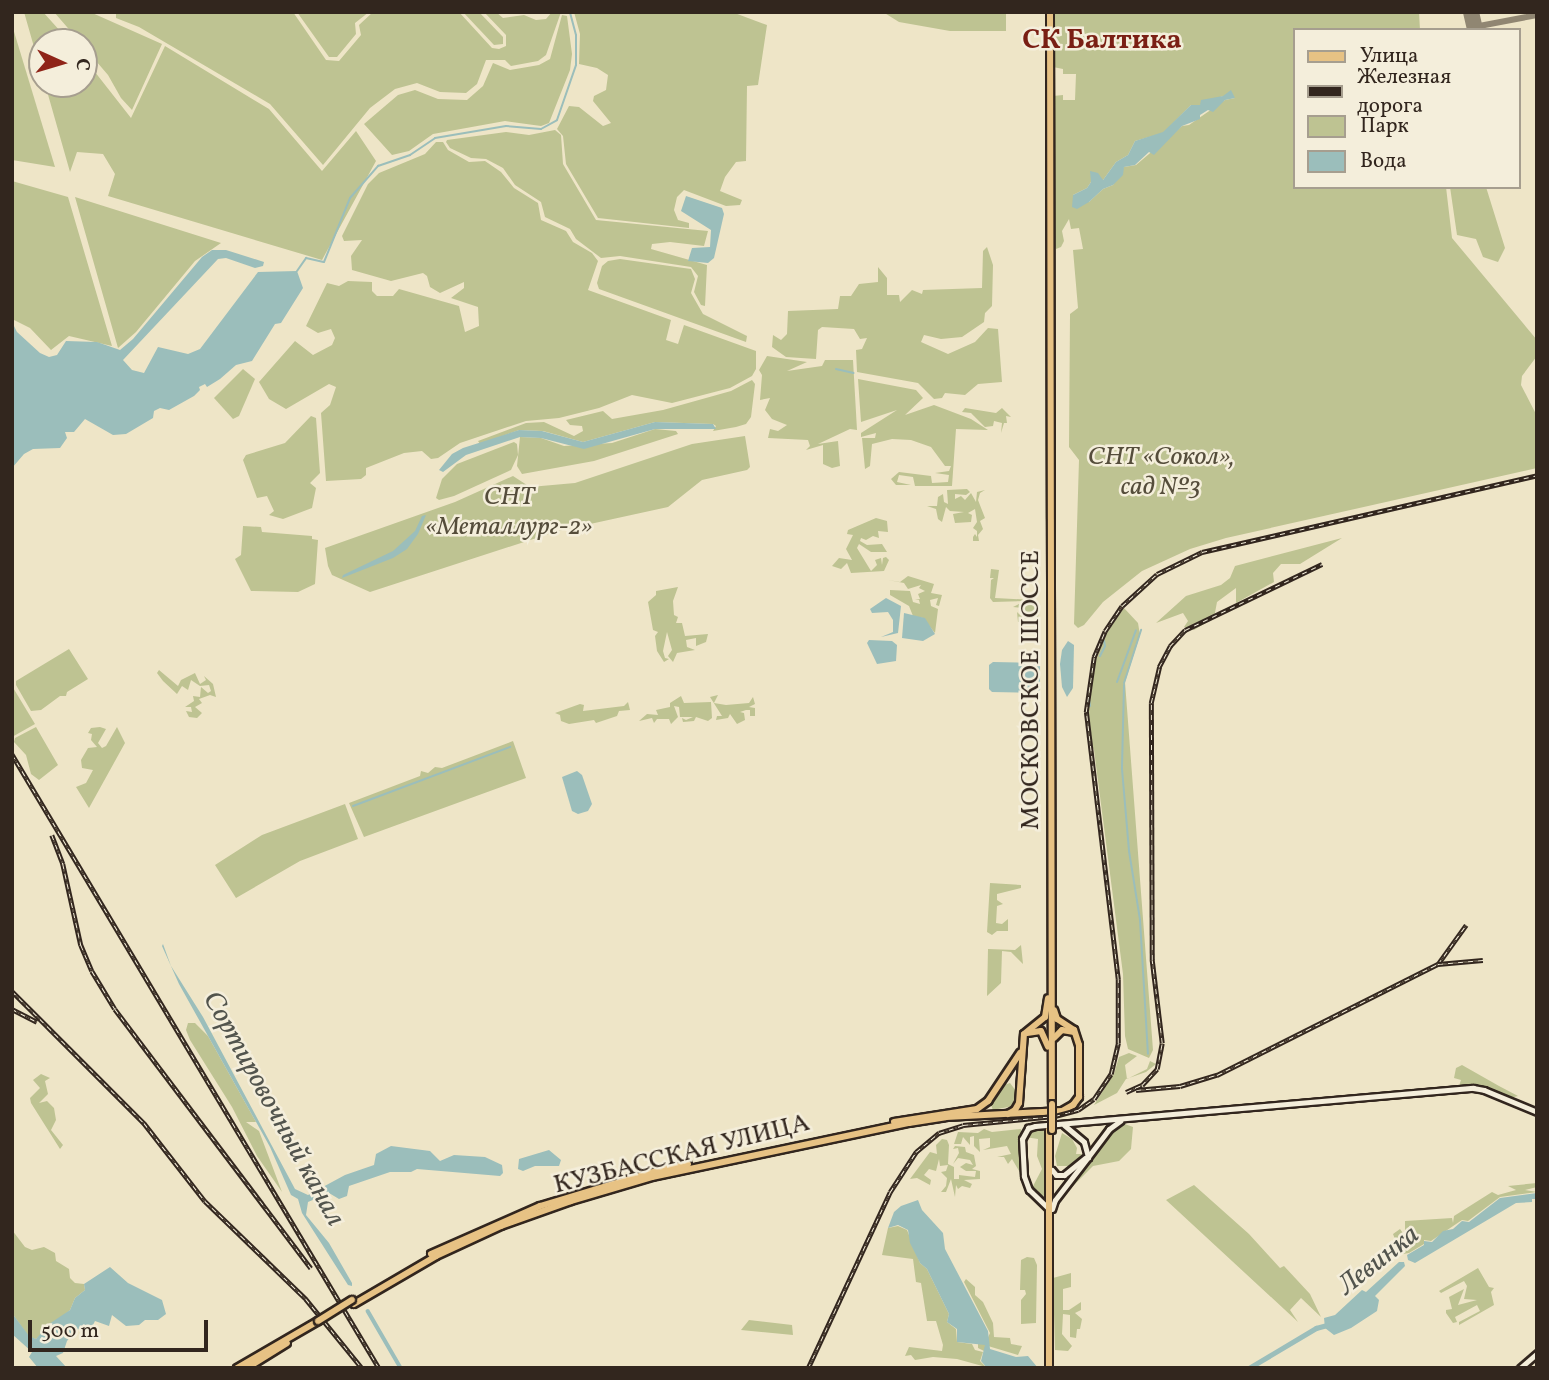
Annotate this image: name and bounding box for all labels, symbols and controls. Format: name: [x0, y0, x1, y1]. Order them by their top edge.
district label: СК Балтика: [1022, 24, 1182, 58]
north arrow: [28, 28, 98, 98]
legend: [1294, 28, 1521, 189]
text: Улица: [1360, 42, 1418, 71]
text: С: [69, 57, 95, 71]
text: Железная дорога: [1357, 63, 1451, 121]
text: Парк: [1360, 112, 1409, 141]
text: Вода: [1360, 147, 1407, 176]
park label: СНТ «Сокол», сад №3: [1088, 442, 1234, 504]
park label: СНТ «Металлург-2»: [425, 482, 593, 544]
street label: МОСКОВСКОЕ ШОССЕ: [1016, 550, 1048, 830]
water label: Сортировочный канал: [194, 986, 352, 1232]
street label: КУЗБАССКАЯ УЛИЦА: [551, 1108, 813, 1202]
water label: Левинка: [1331, 1219, 1427, 1303]
scale bar: [32, 1306, 212, 1350]
text: 500 m: [41, 1317, 99, 1346]

